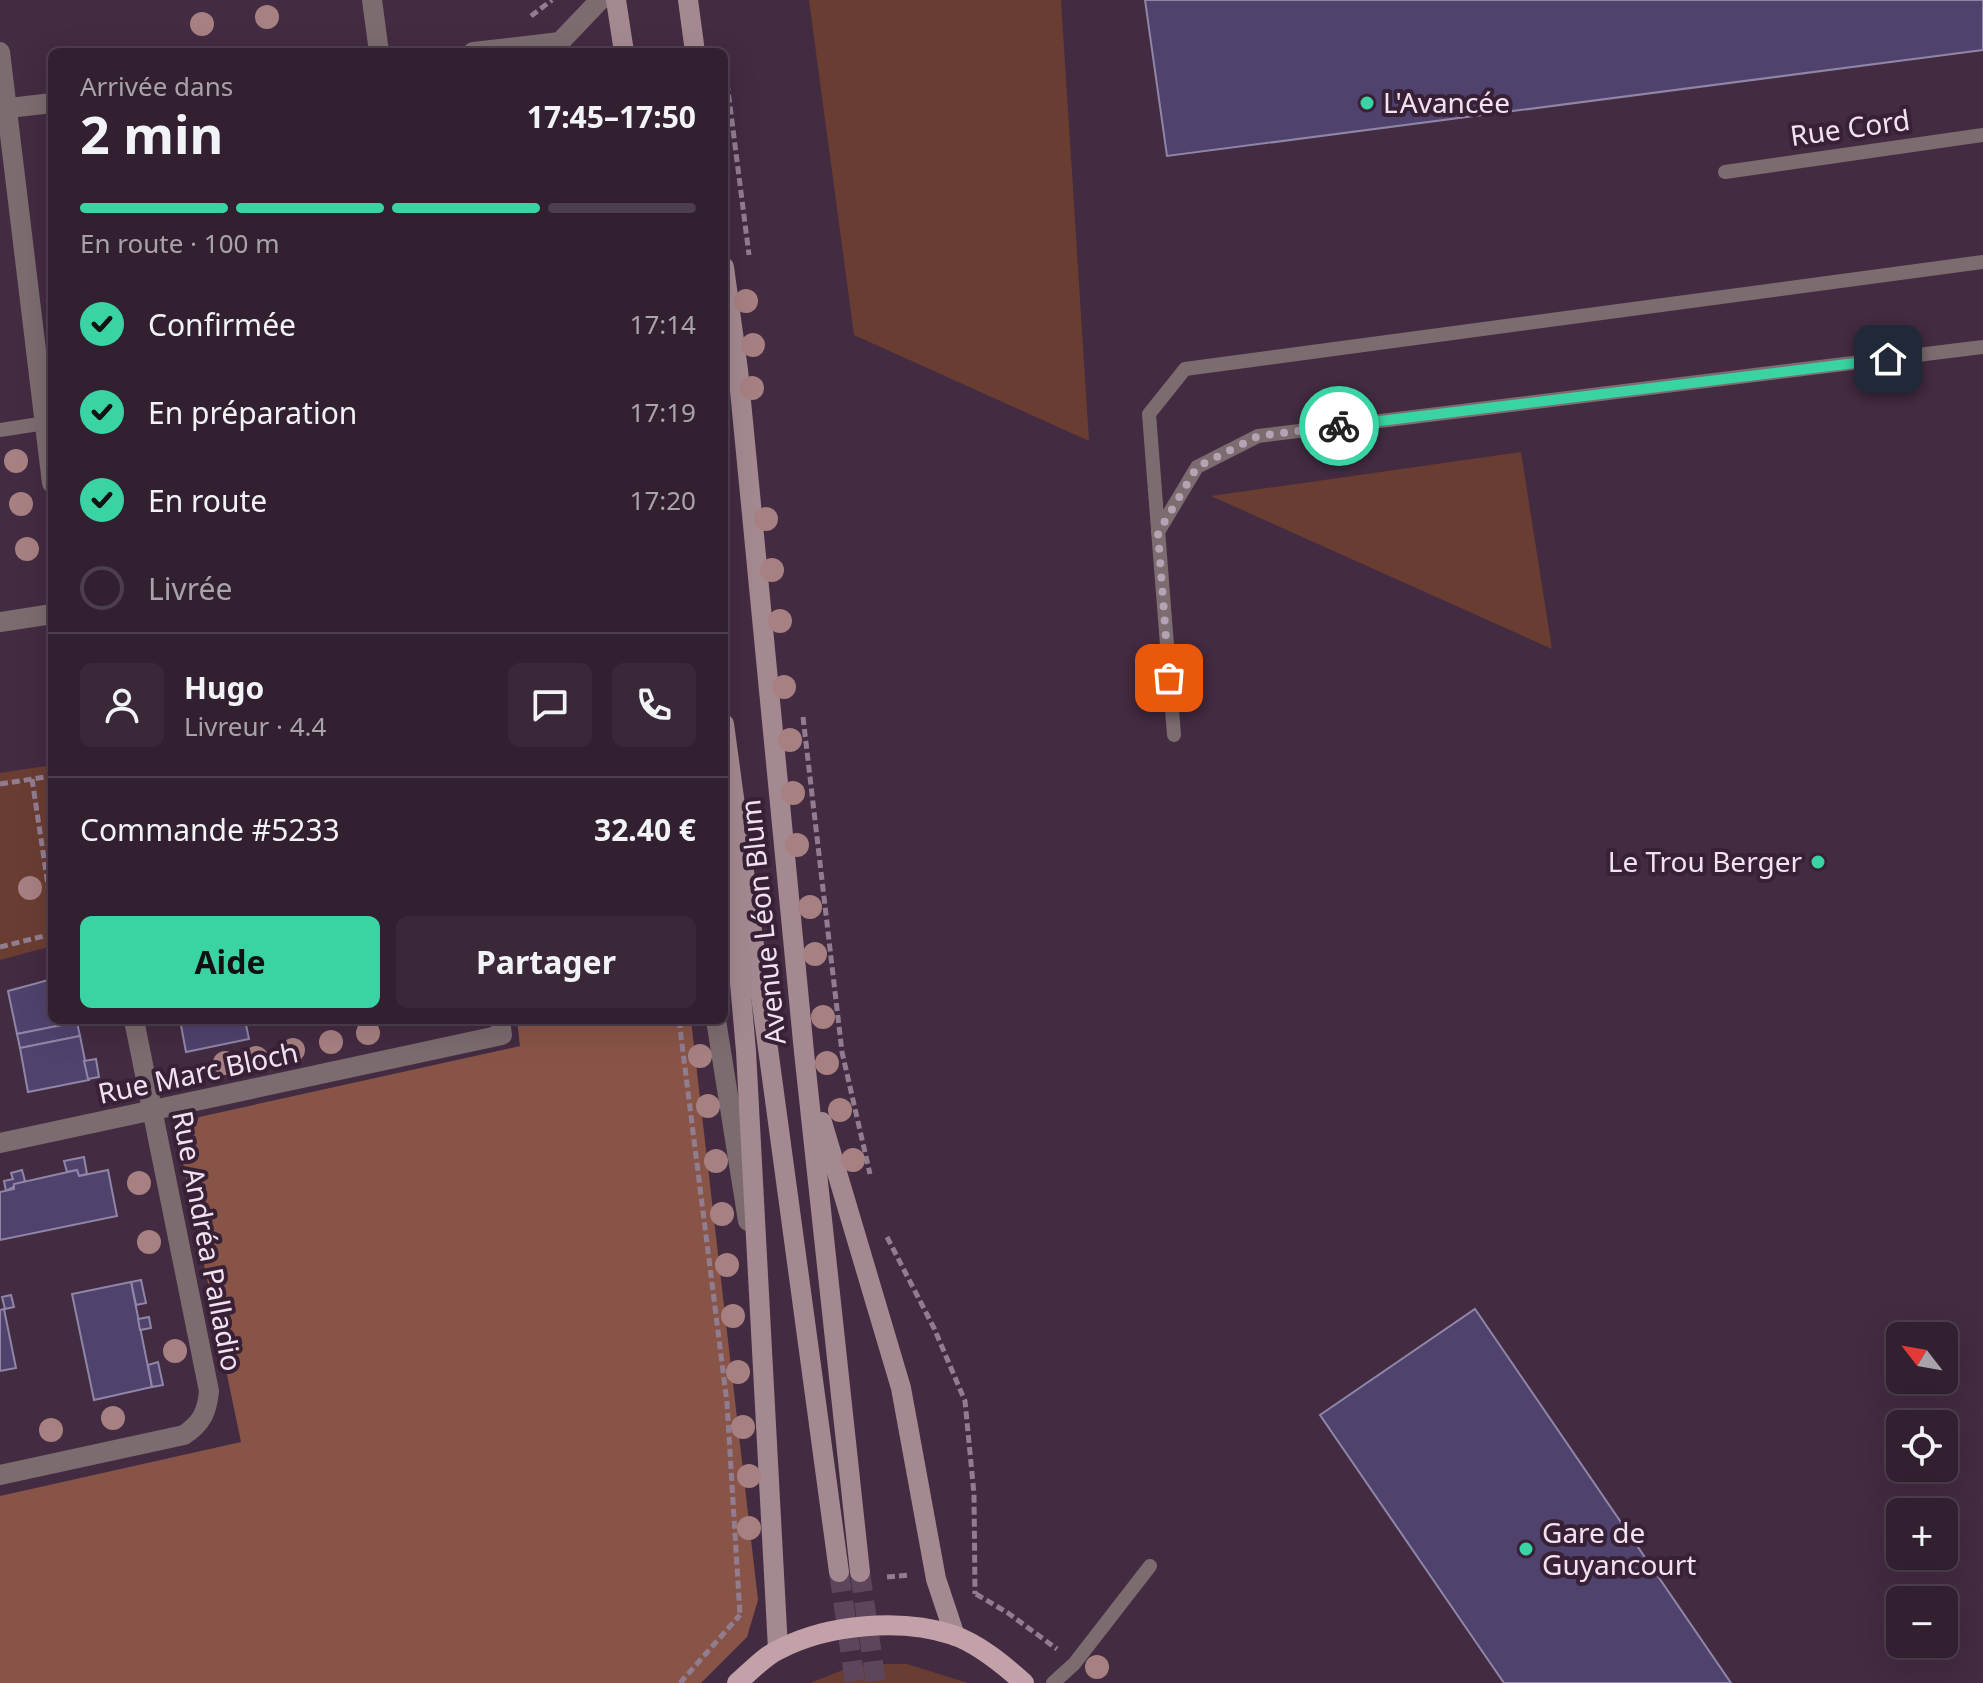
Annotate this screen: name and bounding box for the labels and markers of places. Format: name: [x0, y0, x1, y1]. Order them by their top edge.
place label: L'Avancée: [1383, 83, 1510, 121]
marker: L'Avancée: [1358, 94, 1376, 112]
pin: [1854, 325, 1922, 393]
pin: [1135, 644, 1203, 712]
place label: Le Trou Berger: [1608, 842, 1802, 880]
marker: Le Trou Berger: [1809, 853, 1827, 871]
place label: Gare de Guyancourt: [1542, 1513, 1696, 1583]
marker: Gare de Guyancourt: [1517, 1540, 1535, 1558]

